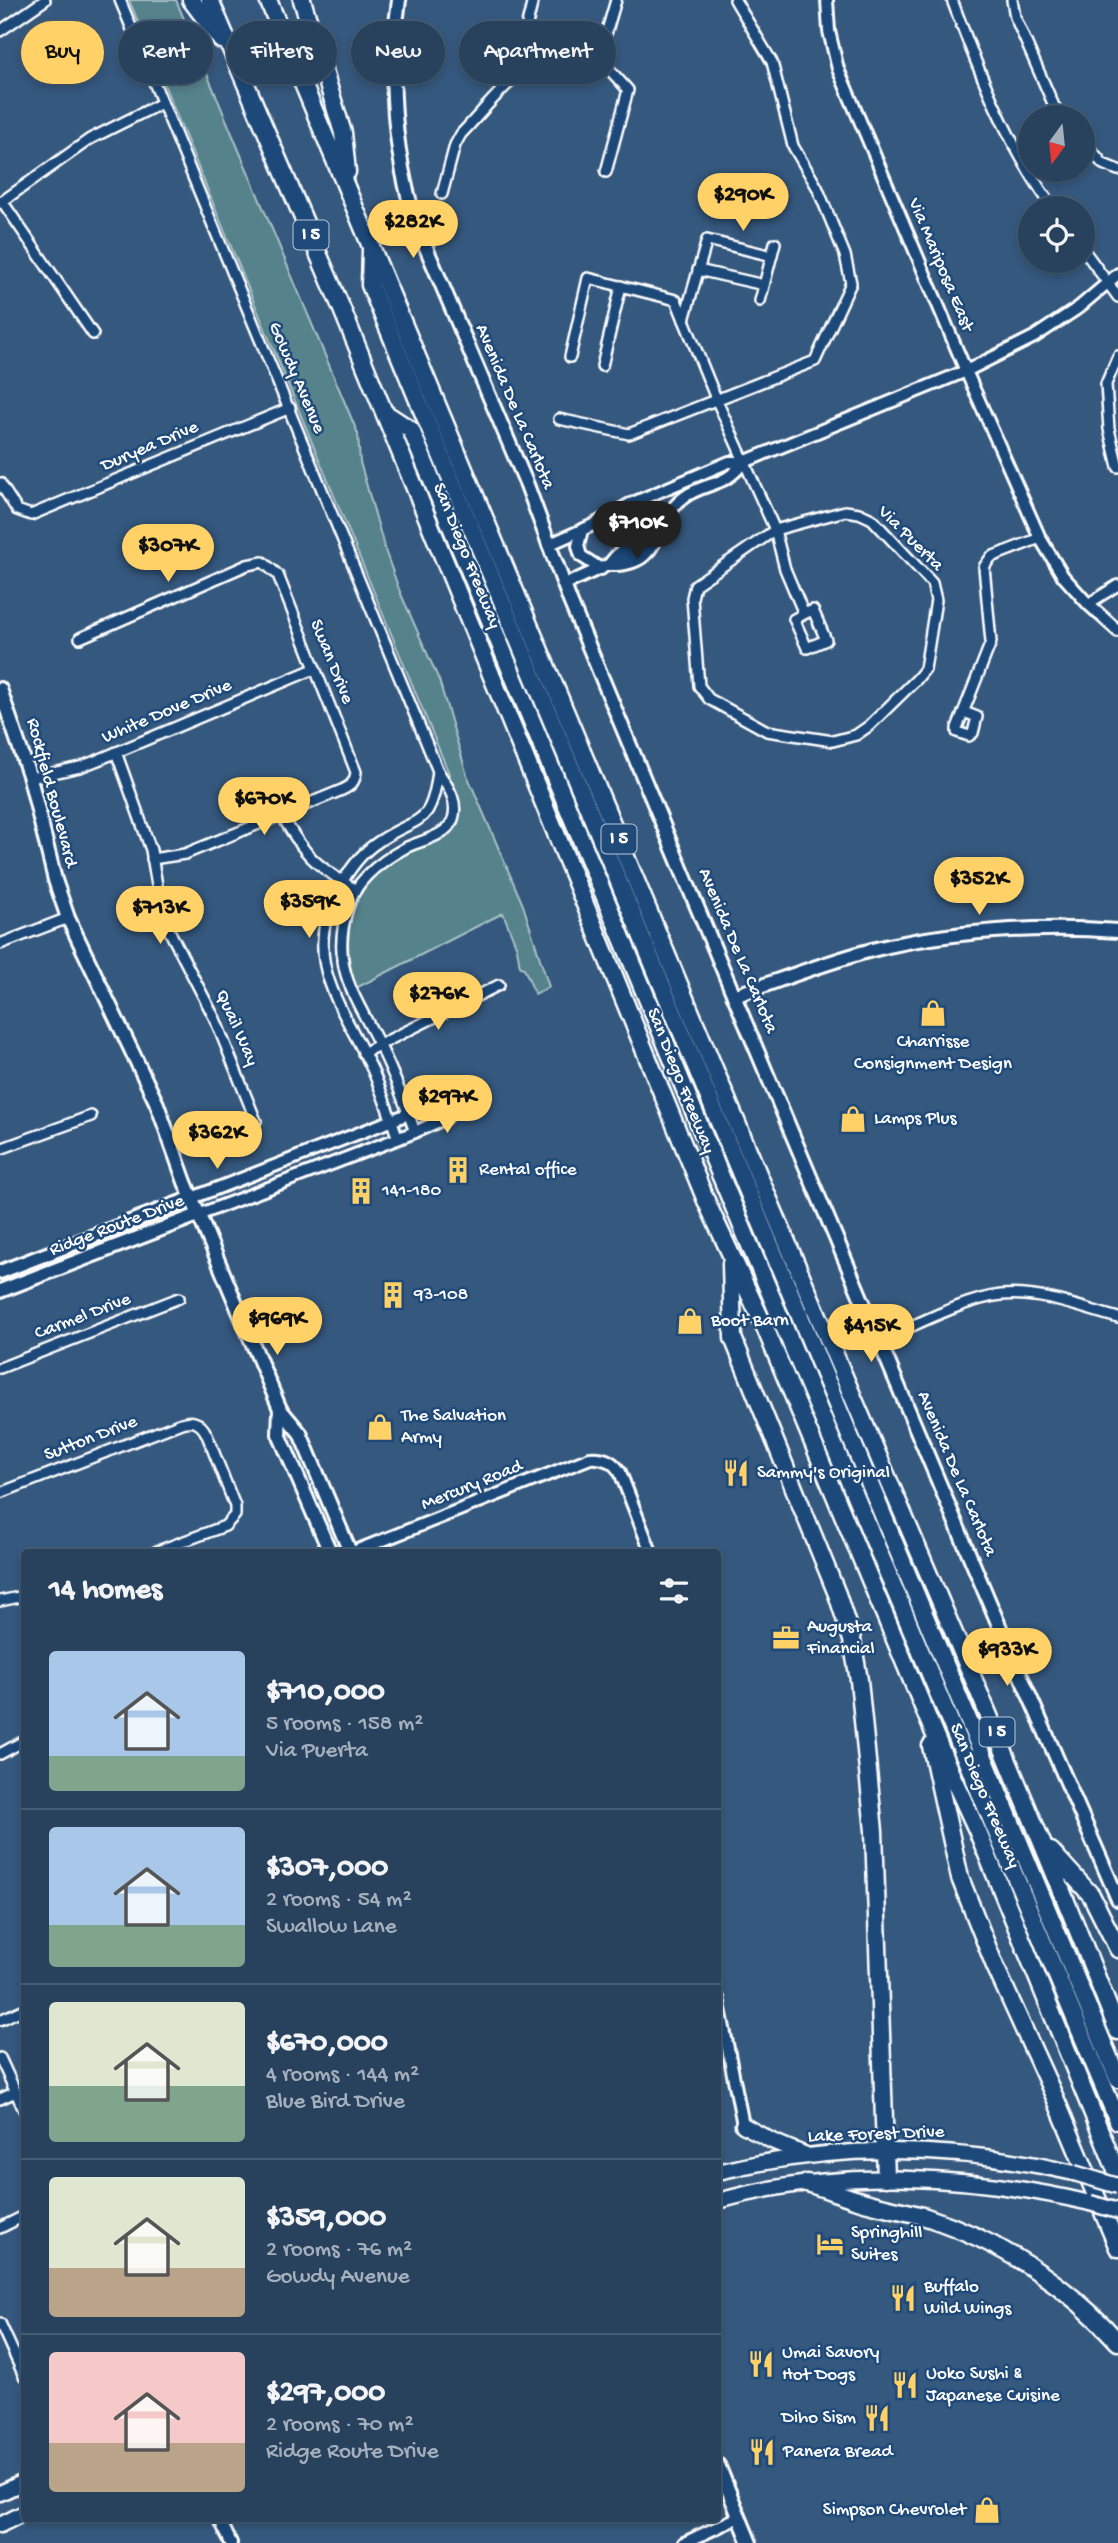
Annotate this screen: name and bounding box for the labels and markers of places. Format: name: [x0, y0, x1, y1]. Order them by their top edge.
pin: $290K: [694, 174, 792, 233]
pin: $282K: [364, 201, 462, 260]
pin: $710K: [588, 502, 686, 561]
pin: $307K: [119, 524, 217, 584]
pin: $670K: [215, 778, 313, 837]
pin: $352K: [930, 858, 1028, 917]
pin: $359K: [260, 880, 358, 940]
pin: $713K: [111, 886, 209, 946]
pin: $276K: [389, 972, 487, 1032]
shop icon: Charrisse Consignment Design: [918, 998, 948, 1028]
place label: Charrisse Consignment Design: [854, 1031, 1012, 1076]
pin: $297K: [398, 1076, 496, 1135]
shop icon: Lamps Plus: [838, 1104, 868, 1134]
place label: Lamps Plus: [874, 1108, 957, 1131]
pin: $362K: [168, 1112, 266, 1171]
building icon: Rental office: [443, 1155, 473, 1185]
place label: Rental office: [479, 1159, 577, 1182]
building icon: 141-180: [346, 1176, 376, 1206]
place label: 141-180: [381, 1180, 441, 1203]
building icon: 93-108: [378, 1280, 408, 1310]
place label: 93-108: [413, 1284, 468, 1307]
pin: $969K: [228, 1298, 326, 1357]
pin: $415K: [822, 1304, 920, 1364]
shop icon: Boot Barn: [675, 1306, 705, 1336]
place label: Boot Barn: [710, 1310, 789, 1333]
place label: The Salvation Army: [400, 1405, 506, 1450]
shop icon: The Salvation Army: [365, 1412, 395, 1442]
restaurant icon: Sammy's Original: [721, 1458, 751, 1488]
place label: Sammy's Original: [757, 1462, 890, 1485]
place label: Augusta Financial: [806, 1616, 875, 1661]
office icon: Augusta Financial: [771, 1623, 801, 1653]
pin: $933K: [958, 1628, 1056, 1688]
place label: Springhill Suites: [851, 2222, 923, 2267]
hotel icon: Springhill Suites: [815, 2229, 845, 2259]
place label: Buffalo Wild Wings: [923, 2276, 1012, 2321]
restaurant icon: Buffalo Wild Wings: [888, 2283, 918, 2313]
place label: Umai Savory Hot Dogs: [782, 2342, 880, 2387]
restaurant icon: Umai Savory Hot Dogs: [746, 2349, 776, 2379]
place label: Uoko Sushi & Japanese Cuisine: [926, 2363, 1060, 2408]
restaurant icon: Uoko Sushi & Japanese Cuisine: [890, 2370, 920, 2400]
restaurant icon: Diho Sism: [862, 2403, 892, 2433]
place label: Diho Sism: [780, 2407, 856, 2430]
restaurant icon: Panera Bread: [747, 2437, 777, 2467]
place label: Panera Bread: [782, 2441, 894, 2464]
shop icon: Simpson Chevrolet: [972, 2495, 1002, 2525]
place label: Simpson Chevrolet: [823, 2499, 968, 2522]

